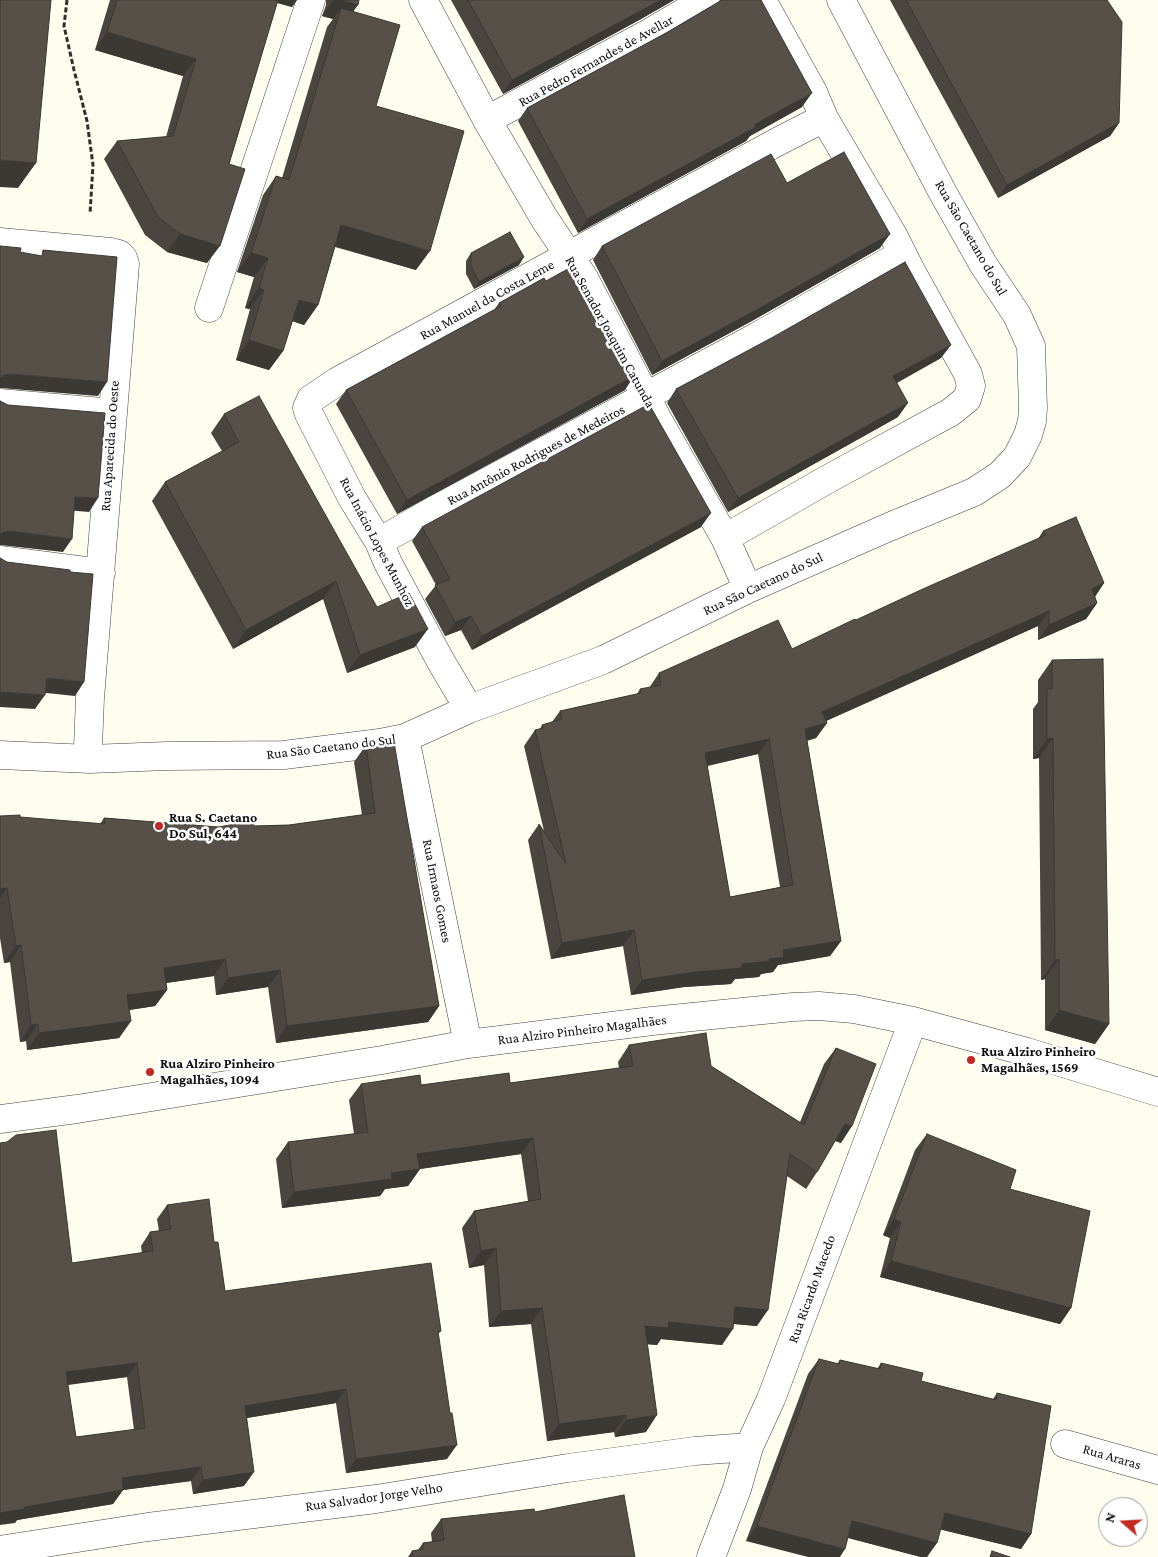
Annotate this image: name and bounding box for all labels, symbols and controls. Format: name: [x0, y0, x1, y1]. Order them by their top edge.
street label: Rua Pedro Fernandes de Avellar: [516, 11, 676, 111]
street label: Rua São Caetano do Sul: [931, 177, 1011, 299]
street label: Rua Senador Joaquim Catunda: [561, 253, 659, 411]
street label: Rua Manuel da Costa Leme: [417, 256, 557, 344]
street label: Rua Aparecida do Oeste: [97, 380, 123, 512]
street label: Rua Antônio Rodrigues de Medeiros: [444, 401, 628, 509]
street label: Rua Inácio Lopes Munhoz: [336, 475, 418, 609]
street label: Rua São Caetano do Sul: [700, 549, 826, 619]
street label: Rua São Caetano do Sul: [265, 731, 397, 763]
place label: Rua S. Caetano Do Sul, 644: [169, 810, 257, 842]
marker: Rua S. Caetano Do Sul, 644: [153, 820, 165, 832]
street label: Rua Irmaos Gomes: [419, 838, 455, 944]
street label: Rua Alziro Pinheiro Magalhães: [497, 1011, 667, 1049]
place label: Rua Alziro Pinheiro Magalhães, 1569: [981, 1044, 1096, 1076]
marker: Rua Alziro Pinheiro Magalhães, 1569: [965, 1054, 977, 1066]
place label: Rua Alziro Pinheiro Magalhães, 1094: [160, 1056, 275, 1088]
marker: Rua Alziro Pinheiro Magalhães, 1094: [144, 1066, 156, 1078]
street label: Rua Ricardo Macedo: [785, 1233, 839, 1345]
street label: Rua Araras: [1081, 1441, 1143, 1473]
street label: Rua Salvador Jorge Velho: [304, 1479, 444, 1515]
north arrow: [1098, 1497, 1148, 1547]
text: N: [1101, 1510, 1119, 1525]

